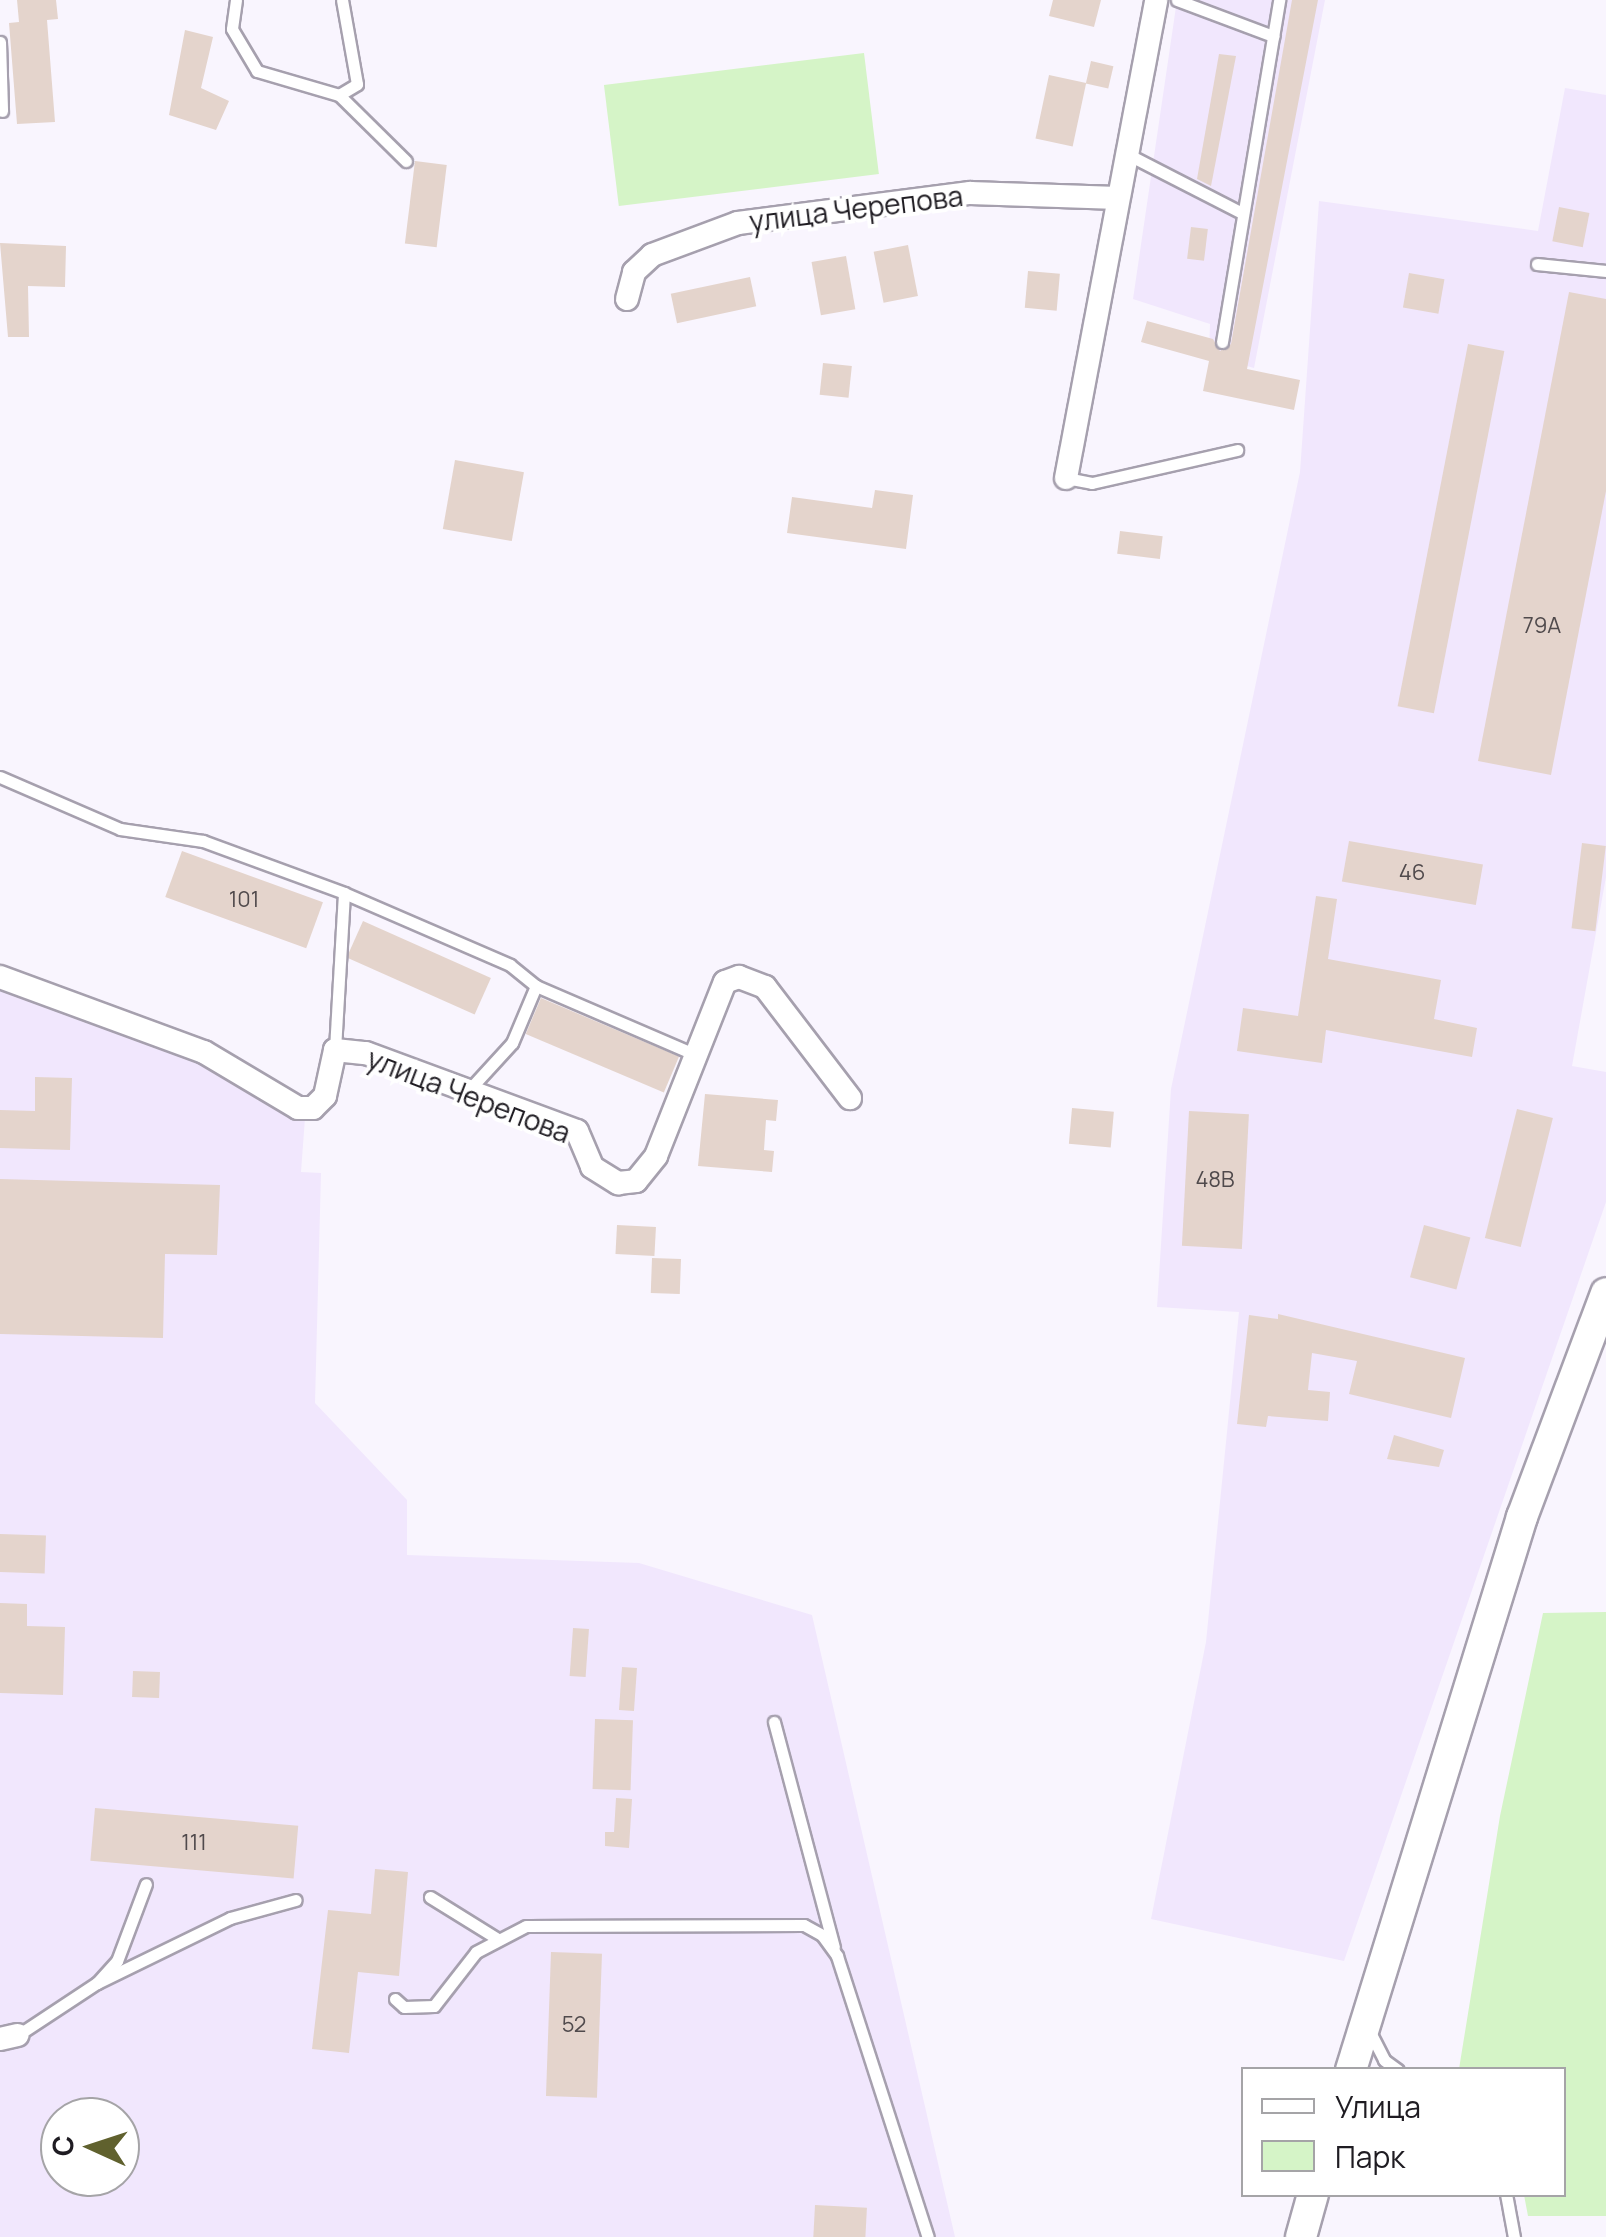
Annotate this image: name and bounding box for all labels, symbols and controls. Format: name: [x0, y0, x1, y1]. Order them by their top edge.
street label: улица Черепова: [747, 178, 965, 238]
house number: 79А: [1523, 613, 1561, 639]
house number: 46: [1399, 860, 1425, 886]
house number: 101: [229, 887, 259, 913]
street label: улица Черепова: [363, 1041, 575, 1149]
house number: 48В: [1195, 1167, 1235, 1193]
house number: 111: [181, 1830, 207, 1856]
house number: 52: [562, 2012, 586, 2038]
legend: [1241, 2067, 1566, 2197]
text: Улица: [1335, 2086, 1421, 2127]
north arrow: [40, 2097, 140, 2197]
text: С: [43, 2134, 82, 2157]
text: Парк: [1335, 2136, 1405, 2177]

